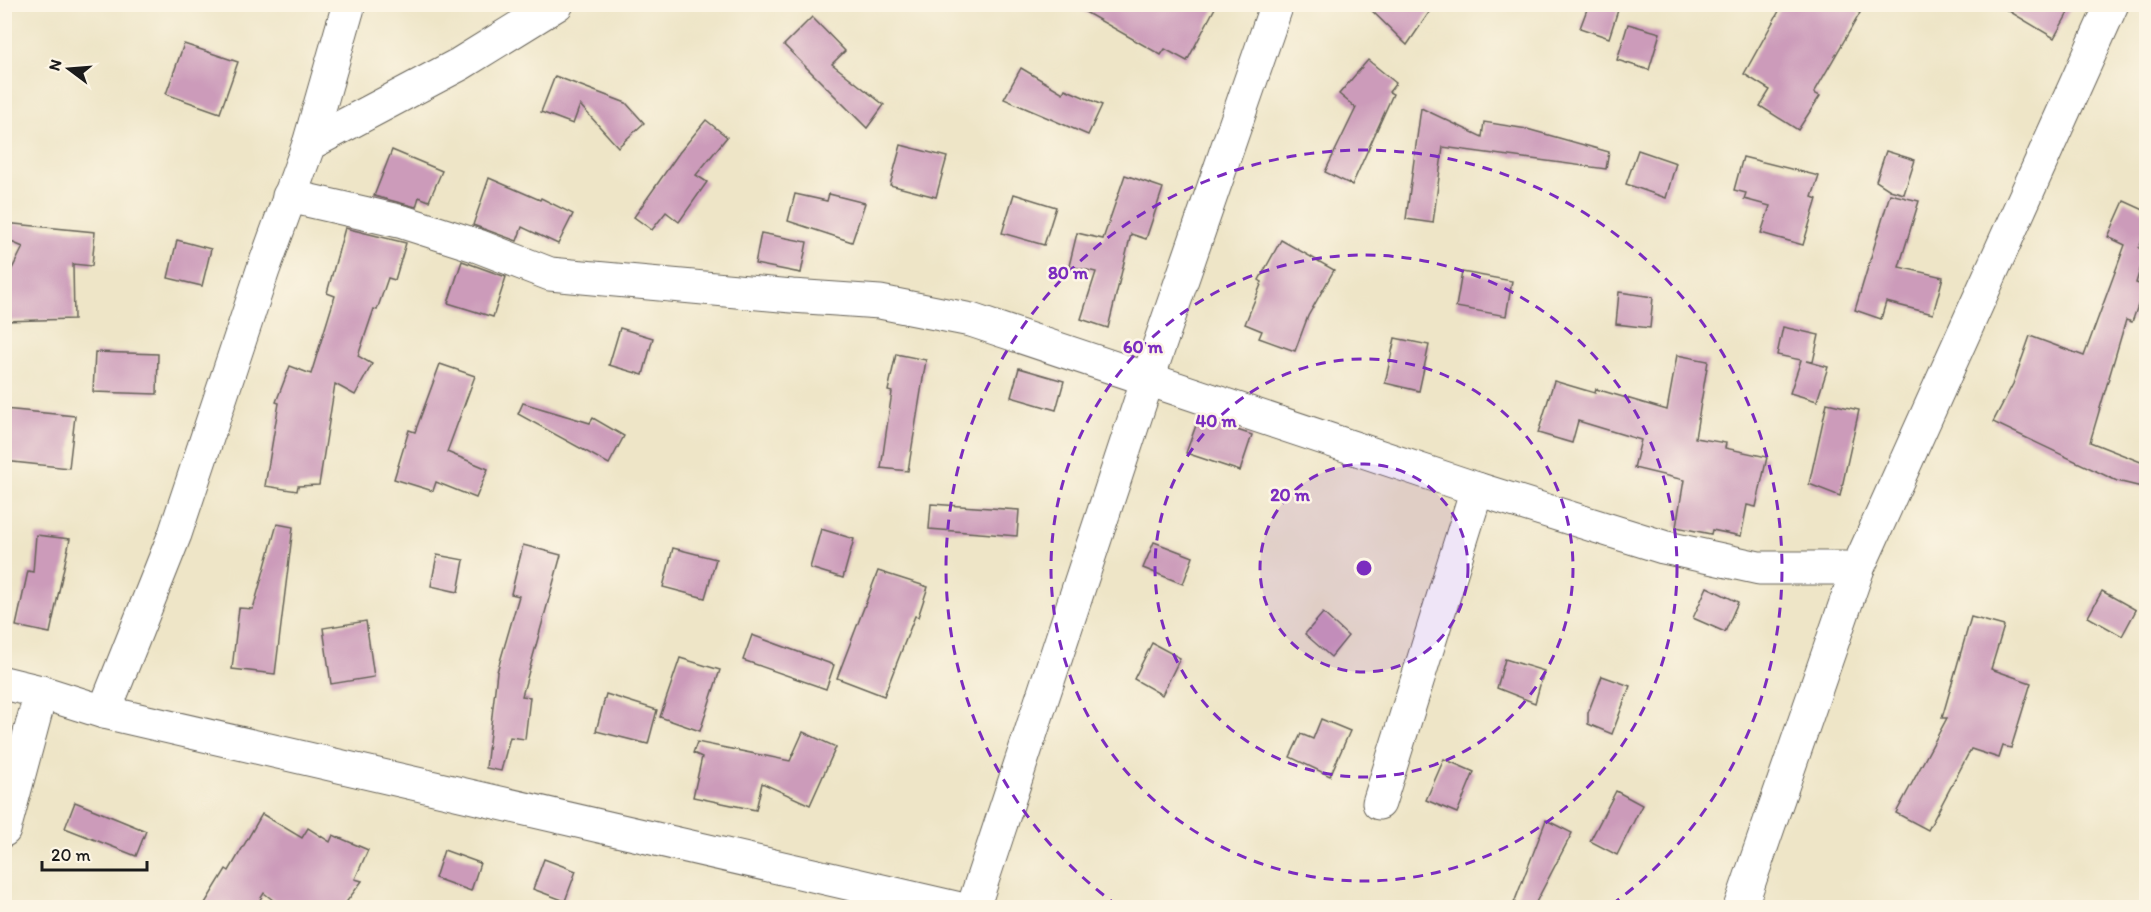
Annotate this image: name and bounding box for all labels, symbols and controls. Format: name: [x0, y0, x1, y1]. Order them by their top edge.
north arrow: [39, 39, 99, 99]
text: N: [44, 57, 66, 73]
text: 80 m: [1048, 262, 1089, 284]
text: 60 m: [1123, 336, 1164, 358]
text: 40 m: [1195, 410, 1237, 432]
text: 20 m: [1270, 484, 1311, 506]
centre of rings: [1354, 558, 1374, 578]
scale bar: [42, 834, 147, 872]
text: 20 m: [51, 844, 91, 866]

